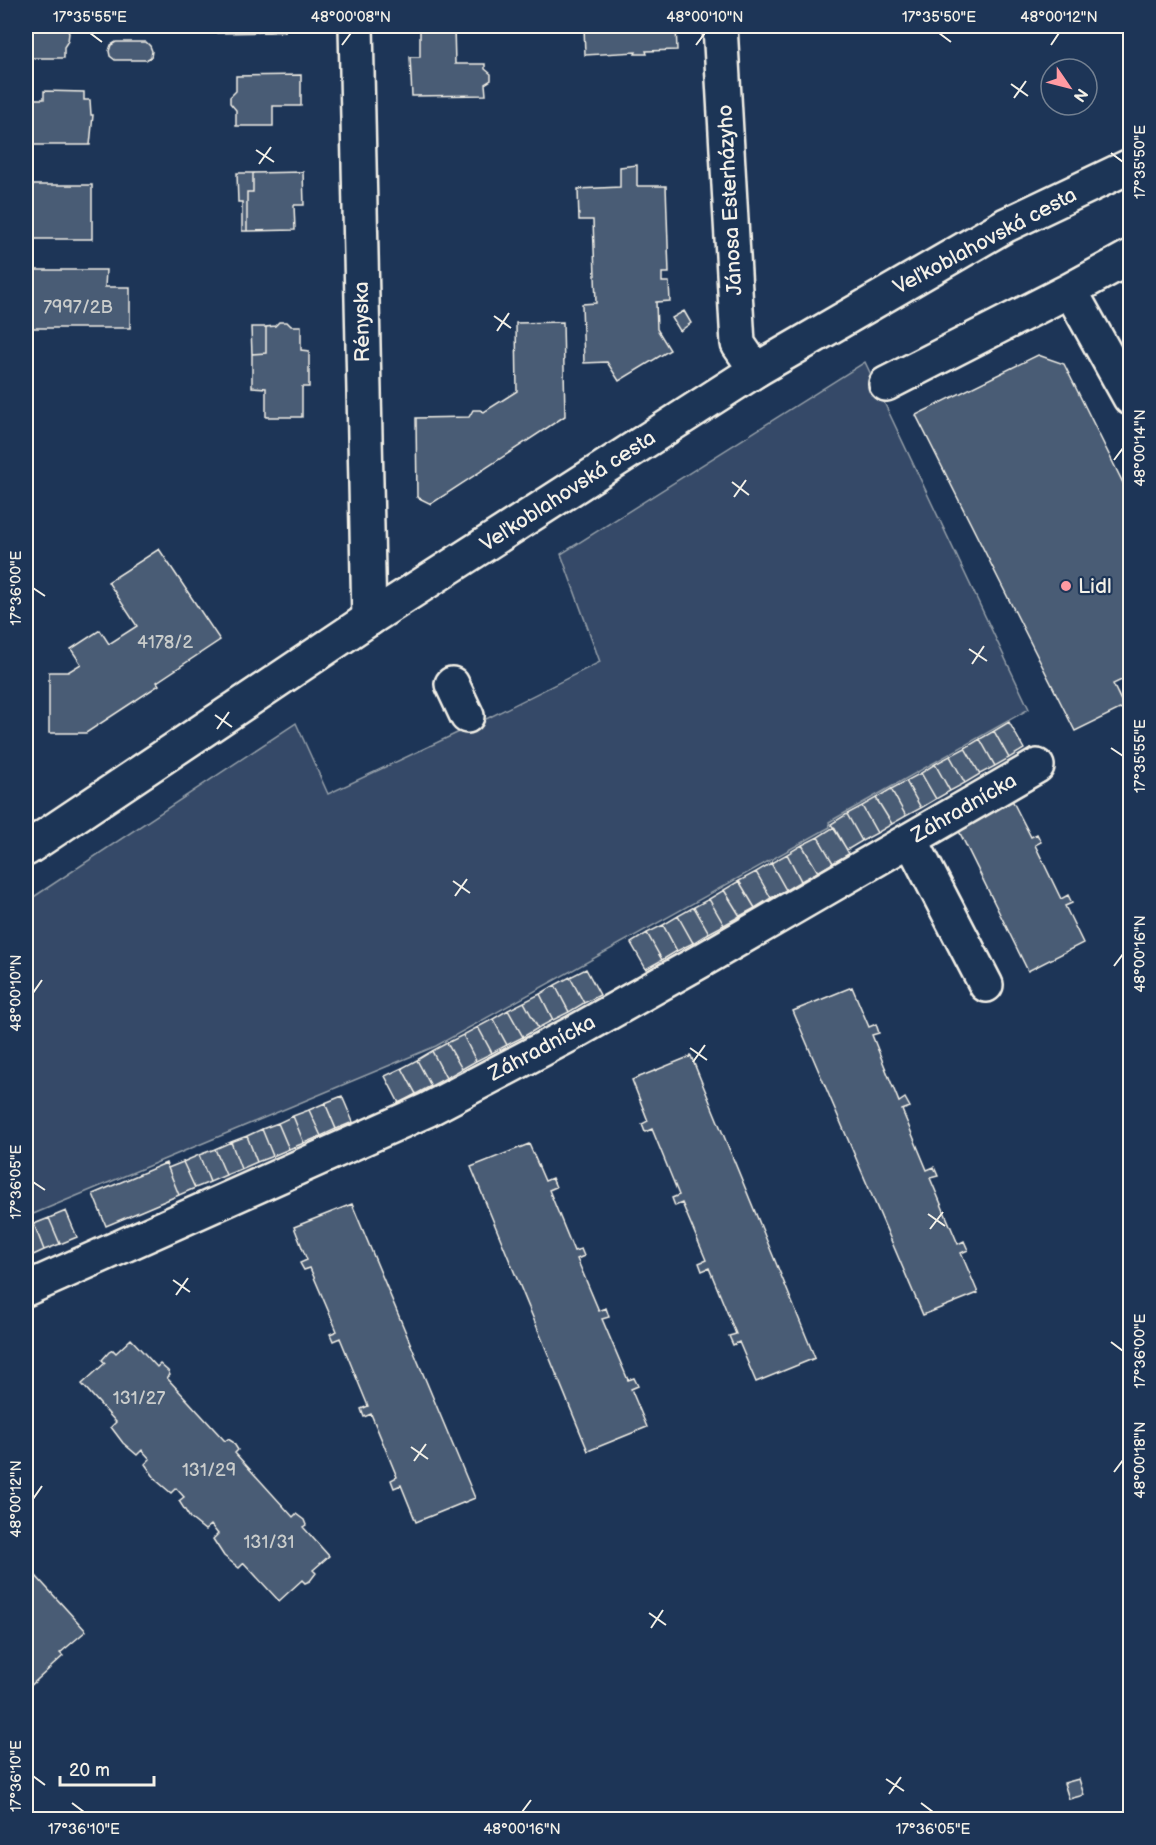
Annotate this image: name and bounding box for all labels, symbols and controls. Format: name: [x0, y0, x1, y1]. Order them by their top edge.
text: 17°35'55"E: [53, 8, 127, 27]
text: 48°00'08"N: [311, 8, 391, 27]
text: 48°00'10"N: [666, 8, 744, 27]
text: 17°35'50"E: [902, 8, 976, 27]
text: 48°00'12"N: [1020, 8, 1098, 27]
north arrow: [1039, 57, 1099, 117]
text: N: [1069, 84, 1091, 105]
street label: Jánosa Esterházyho: [713, 104, 747, 296]
text: 17°35'50"E: [1131, 125, 1150, 199]
street label: Veľkoblahovská cesta: [889, 182, 1081, 300]
street label: Rényska: [349, 281, 375, 363]
house number: 7997/2B: [43, 297, 113, 318]
text: 48°00'14"N: [1131, 409, 1150, 487]
street label: Veľkoblahovská cesta: [476, 425, 660, 557]
text: 17°36'00"E: [7, 550, 26, 625]
place label: Lidl: [1078, 574, 1112, 599]
marker: Lidl: [1059, 579, 1073, 593]
house number: 4178/2: [137, 632, 193, 653]
text: 17°35'55"E: [1131, 719, 1150, 793]
street label: Záhradnícka: [906, 768, 1021, 849]
text: 48°00'16"N: [1131, 915, 1150, 993]
text: 48°00'10"N: [7, 954, 26, 1032]
street label: Záhradnícka: [483, 1009, 600, 1087]
text: 17°36'05"E: [7, 1145, 26, 1219]
text: 17°36'00"E: [1131, 1313, 1150, 1388]
house number: 131/27: [113, 1388, 165, 1409]
text: 48°00'18"N: [1131, 1421, 1150, 1499]
text: 48°00'12"N: [7, 1460, 26, 1538]
house number: 131/29: [182, 1460, 236, 1481]
house number: 131/31: [243, 1532, 295, 1553]
text: 17°36'10"E: [7, 1740, 26, 1812]
scale bar: [60, 1749, 154, 1787]
text: 20 m: [69, 1760, 110, 1781]
text: 17°36'10"E: [48, 1820, 120, 1839]
text: 48°00'16"N: [483, 1820, 561, 1839]
text: 17°36'05"E: [896, 1820, 970, 1839]

